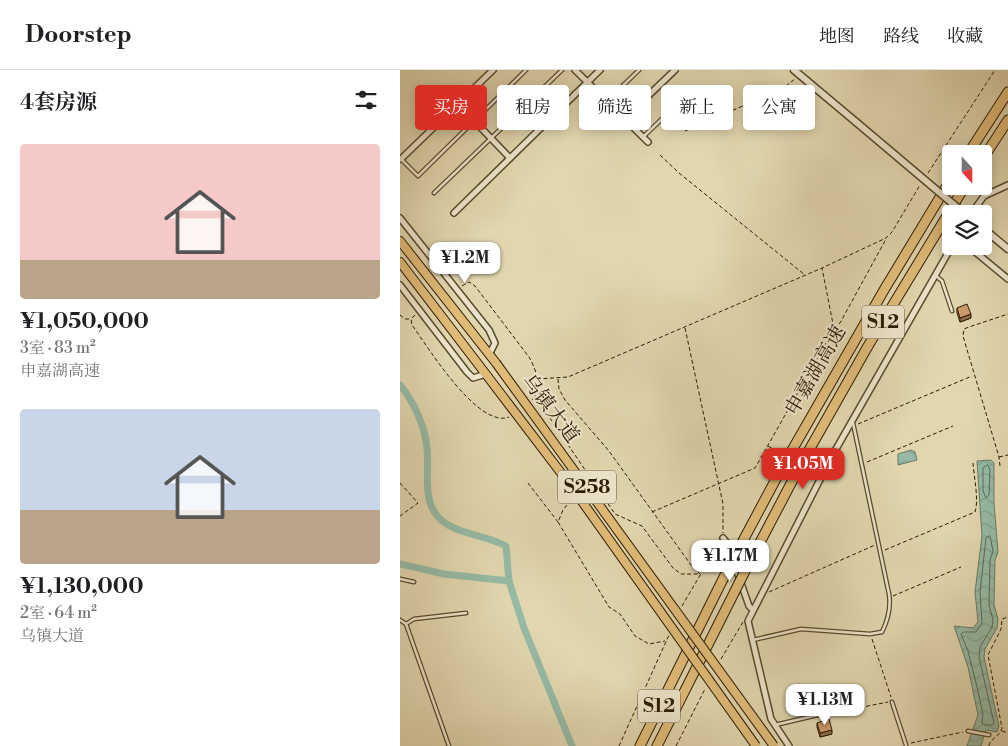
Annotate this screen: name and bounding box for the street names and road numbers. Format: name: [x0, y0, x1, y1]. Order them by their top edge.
road number: S12: [862, 306, 904, 338]
street label: 申嘉湖高速: [780, 321, 852, 421]
street label: 乌镇大道: [516, 370, 584, 448]
road number: S258: [558, 471, 616, 504]
road number: S12: [638, 690, 680, 722]

